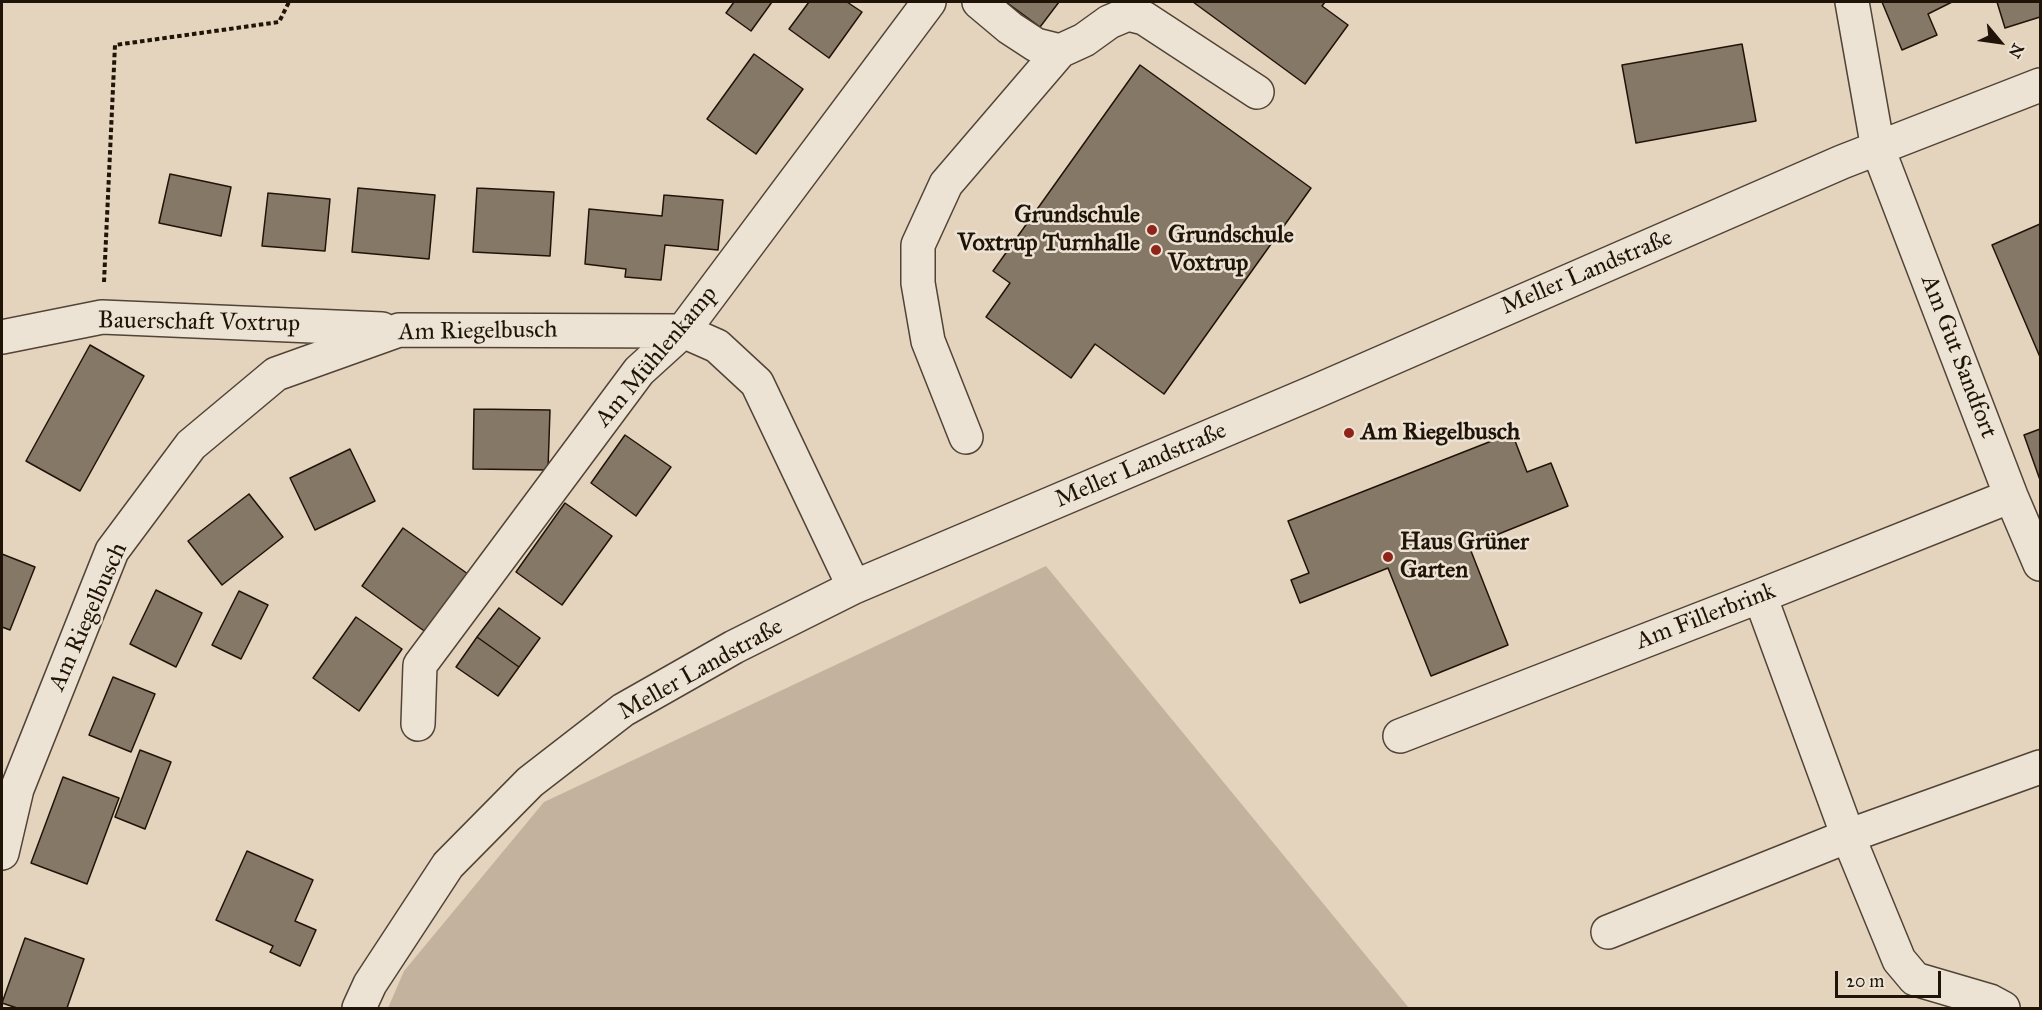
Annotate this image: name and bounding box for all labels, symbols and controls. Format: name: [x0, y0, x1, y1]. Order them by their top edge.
north arrow: [1970, 12, 2030, 72]
text: N: [2005, 40, 2028, 62]
place label: Grundschule Voxtrup Turnhalle: [957, 202, 1140, 258]
place label: Grundschule Voxtrup: [1168, 222, 1294, 278]
marker: Grundschule Voxtrup Turnhalle: [1145, 223, 1159, 237]
street label: Meller Landstraße: [1497, 224, 1677, 322]
marker: Grundschule Voxtrup: [1149, 243, 1163, 257]
street label: Am Gut Sandfort: [1914, 272, 2002, 442]
street label: Am Mühlenkamp: [590, 281, 724, 433]
street label: Bauerschaft Voxtrup: [98, 307, 300, 339]
street label: Am Riegelbusch: [398, 316, 558, 348]
street label: Meller Landstraße: [1051, 417, 1231, 515]
place label: Am Riegelbusch: [1361, 419, 1520, 447]
marker: Am Riegelbusch: [1342, 426, 1356, 440]
place label: Haus Grüner Garten: [1400, 529, 1529, 585]
street label: Am Riegelbusch: [43, 538, 135, 696]
marker: Haus Grüner Garten: [1381, 550, 1395, 564]
street label: Am Fillerbrink: [1632, 577, 1780, 657]
street label: Meller Landstraße: [614, 613, 788, 727]
scale bar: [1838, 959, 1944, 997]
text: 20 m: [1846, 970, 1884, 992]

